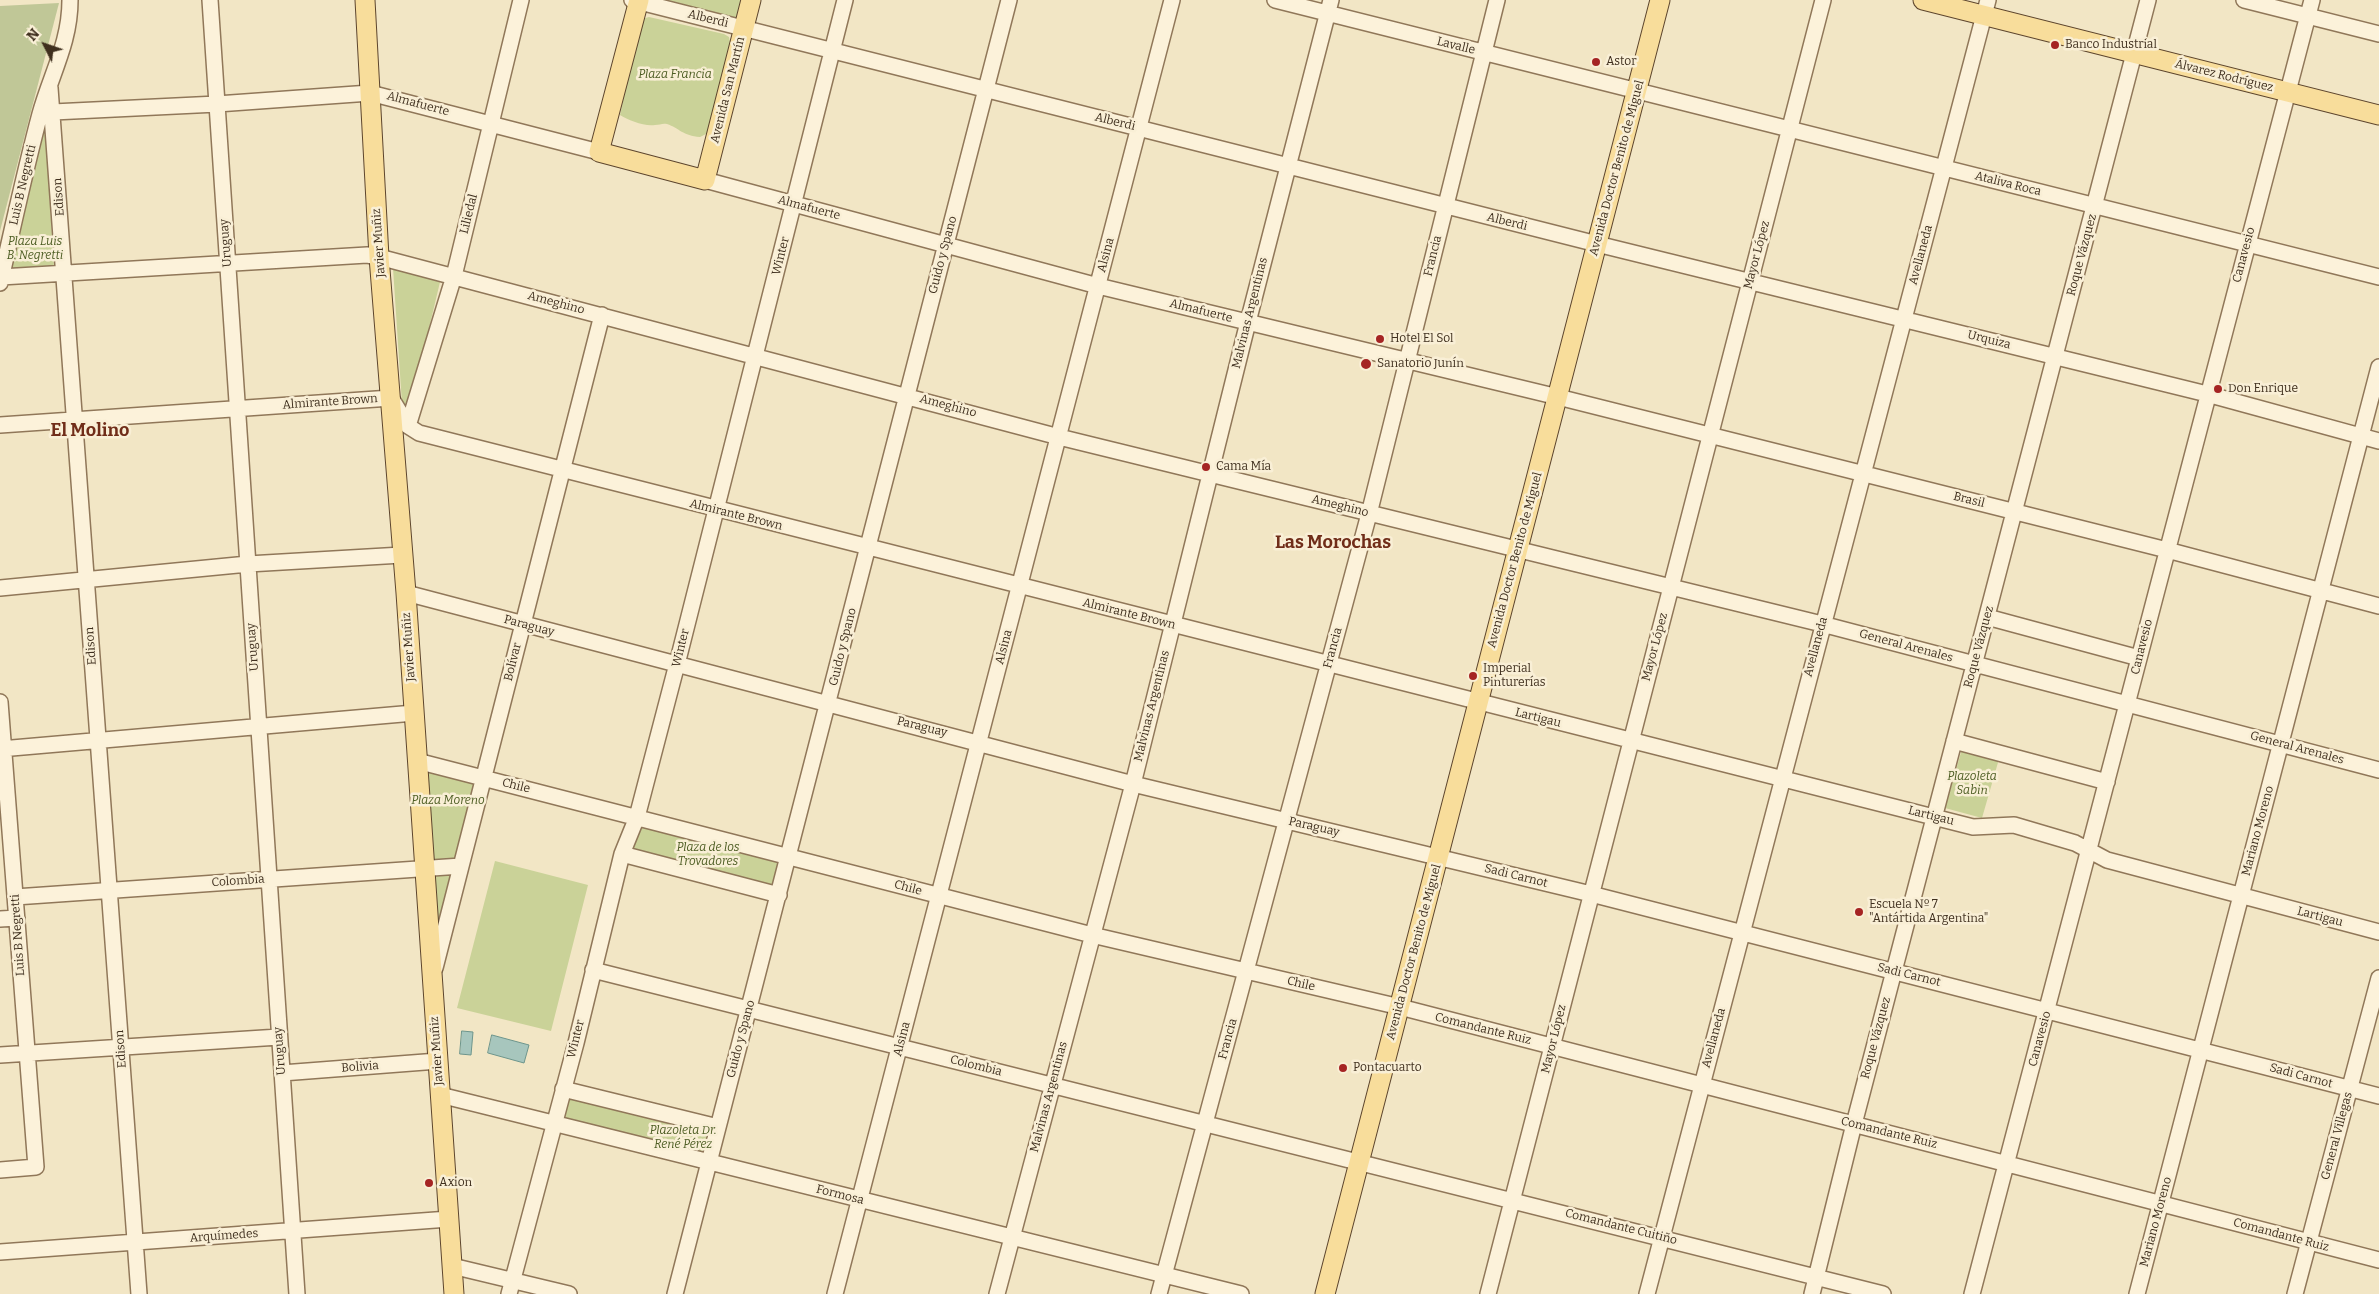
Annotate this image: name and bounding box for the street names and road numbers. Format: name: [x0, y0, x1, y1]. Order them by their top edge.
street label: Alberdi: [686, 7, 730, 31]
street label: Lavalle: [1435, 34, 1477, 58]
street label: Avenida San Martín: [708, 35, 748, 145]
street label: Álvarez Rodríguez: [2173, 57, 2275, 95]
street label: Avenida Doctor Benito de Miguel: [1587, 79, 1647, 257]
street label: Almafuerte: [385, 89, 451, 119]
street label: Alberdi: [1093, 110, 1137, 134]
street label: Luis B Negretti: [7, 143, 39, 227]
street label: Ataliva Roca: [1973, 169, 2043, 199]
street label: Edison: [50, 177, 68, 217]
street label: Liliedal: [457, 193, 481, 235]
street label: Almafuerte: [776, 193, 842, 223]
street label: Javier Muñiz: [369, 208, 389, 278]
street label: Alberdi: [1485, 210, 1529, 234]
street label: Roque Vázquez: [2064, 212, 2100, 298]
street label: Guido y Spano: [926, 215, 960, 295]
street label: Uruguay: [217, 218, 235, 268]
street label: Mayor López: [1741, 219, 1773, 291]
street label: Avellaneda: [1906, 223, 1936, 287]
street label: Canavesio: [2230, 226, 2258, 284]
street label: Francia: [1421, 234, 1445, 278]
street label: Winter: [769, 235, 793, 277]
street label: Alsina: [1094, 236, 1118, 274]
street label: Malvinas Argentinas: [1229, 256, 1271, 370]
street label: Ameghino: [526, 288, 586, 318]
street label: Almafuerte: [1168, 296, 1234, 326]
street label: Urquiza: [1966, 328, 2012, 352]
street label: Almirante Brown: [282, 391, 378, 413]
street label: Ameghino: [918, 391, 978, 421]
street label: Avenida Doctor Benito de Miguel: [1485, 471, 1545, 649]
street label: Brasil: [1952, 489, 1986, 511]
street label: Ameghino: [1310, 492, 1370, 520]
street label: Almirante Brown: [688, 496, 784, 534]
street label: Almirante Brown: [1081, 595, 1177, 633]
street label: Roque Vázquez: [1961, 604, 1997, 690]
street label: Guido y Spano: [826, 606, 860, 688]
street label: Mayor López: [1639, 611, 1671, 683]
street label: Javier Muñiz: [399, 612, 419, 682]
street label: Paraguay: [502, 612, 556, 640]
street label: Avellaneda: [1801, 615, 1831, 679]
street label: Canavesio: [2128, 618, 2156, 676]
street label: Uruguay: [244, 622, 262, 672]
street label: Edison: [82, 626, 100, 666]
street label: Francia: [1321, 626, 1345, 670]
street label: Winter: [669, 627, 693, 669]
street label: General Arenales: [1857, 627, 1955, 665]
street label: Alsina: [992, 628, 1016, 666]
street label: Bolívar: [501, 641, 525, 683]
street label: Malvinas Argentinas: [1131, 649, 1173, 763]
street label: Lartigau: [1514, 705, 1562, 731]
street label: Paraguay: [895, 714, 949, 740]
street label: General Arenales: [2248, 729, 2346, 767]
street label: Chile: [500, 776, 532, 796]
street label: Mariano Moreno: [2239, 784, 2277, 878]
street label: Lartigau: [1907, 803, 1955, 829]
street label: Paraguay: [1287, 814, 1341, 840]
street label: Sadi Carnot: [1483, 861, 1549, 891]
street label: Avenida Doctor Benito de Miguel: [1384, 863, 1444, 1041]
street label: Colombia: [211, 872, 265, 890]
street label: Chile: [892, 877, 924, 899]
street label: Luis B Negretti: [8, 894, 28, 976]
street label: Lartigau: [2296, 904, 2344, 930]
street label: Sadi Carnot: [1876, 960, 1942, 990]
street label: Chile: [1286, 974, 1316, 994]
street label: Roque Vázquez: [1858, 995, 1894, 1081]
street label: Guido y Spano: [724, 999, 758, 1079]
street label: Mayor López: [1539, 1003, 1569, 1075]
street label: Avellaneda: [1699, 1006, 1729, 1070]
street label: Comandante Ruiz: [1433, 1010, 1533, 1048]
street label: Canavesio: [2026, 1010, 2054, 1068]
street label: Javier Muñiz: [427, 1016, 447, 1086]
street label: Francia: [1216, 1017, 1240, 1061]
street label: Winter: [564, 1018, 588, 1060]
street label: Alsina: [890, 1020, 914, 1058]
street label: Uruguay: [271, 1026, 289, 1076]
street label: Edison: [112, 1029, 130, 1069]
street label: Malvinas Argentinas: [1027, 1040, 1071, 1154]
street label: Colombia: [949, 1053, 1003, 1079]
street label: Bolivia: [341, 1059, 379, 1075]
street label: Sadi Carnot: [2268, 1061, 2334, 1091]
street label: General Villegas: [2318, 1090, 2356, 1182]
street label: Comandante Ruiz: [1839, 1114, 1939, 1152]
street label: Mariano Moreno: [2137, 1175, 2175, 1269]
street label: Formosa: [815, 1182, 865, 1208]
street label: Comandante Cuitiño: [1563, 1206, 1679, 1248]
street label: Comandante Ruiz: [2231, 1215, 2331, 1255]
street label: Arquímedes: [189, 1226, 259, 1246]

